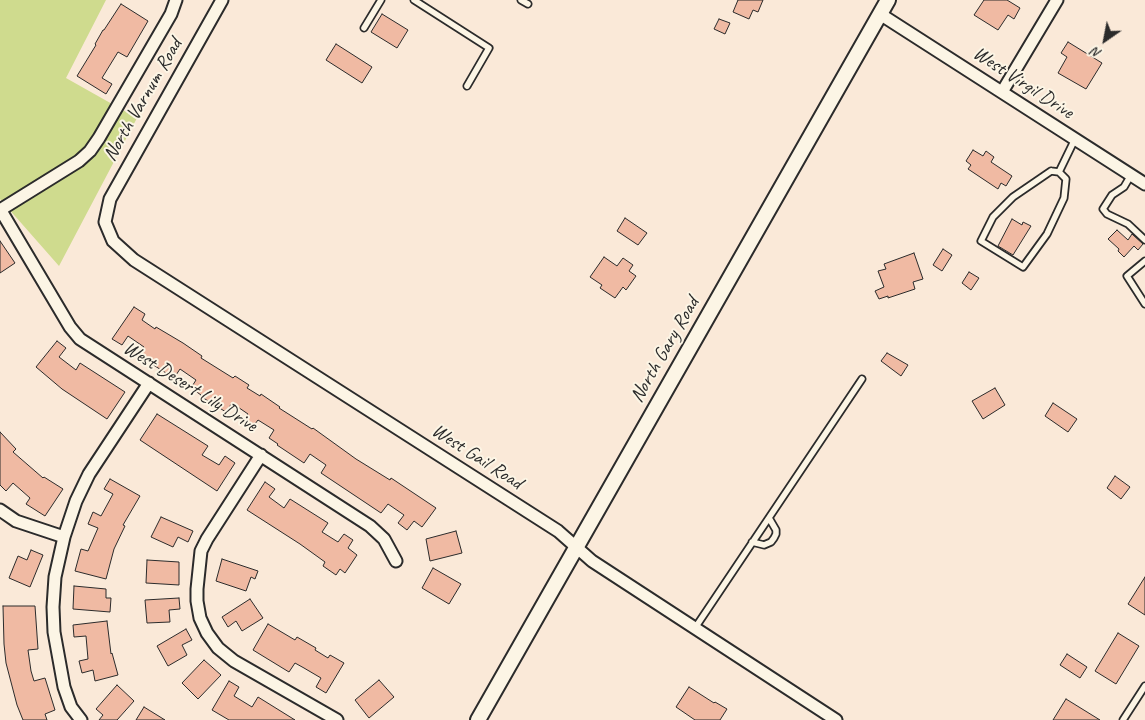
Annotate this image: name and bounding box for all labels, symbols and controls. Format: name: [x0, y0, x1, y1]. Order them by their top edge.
north arrow: [1080, 15, 1130, 65]
street label: North Varnum Road: [98, 34, 188, 166]
street label: West Virgil Drive: [968, 42, 1078, 124]
text: N: [1088, 44, 1105, 62]
street label: North Gary Road: [625, 293, 705, 407]
street label: West Desert Lily Drive: [119, 336, 261, 438]
street label: West Gail Road: [427, 419, 527, 495]

